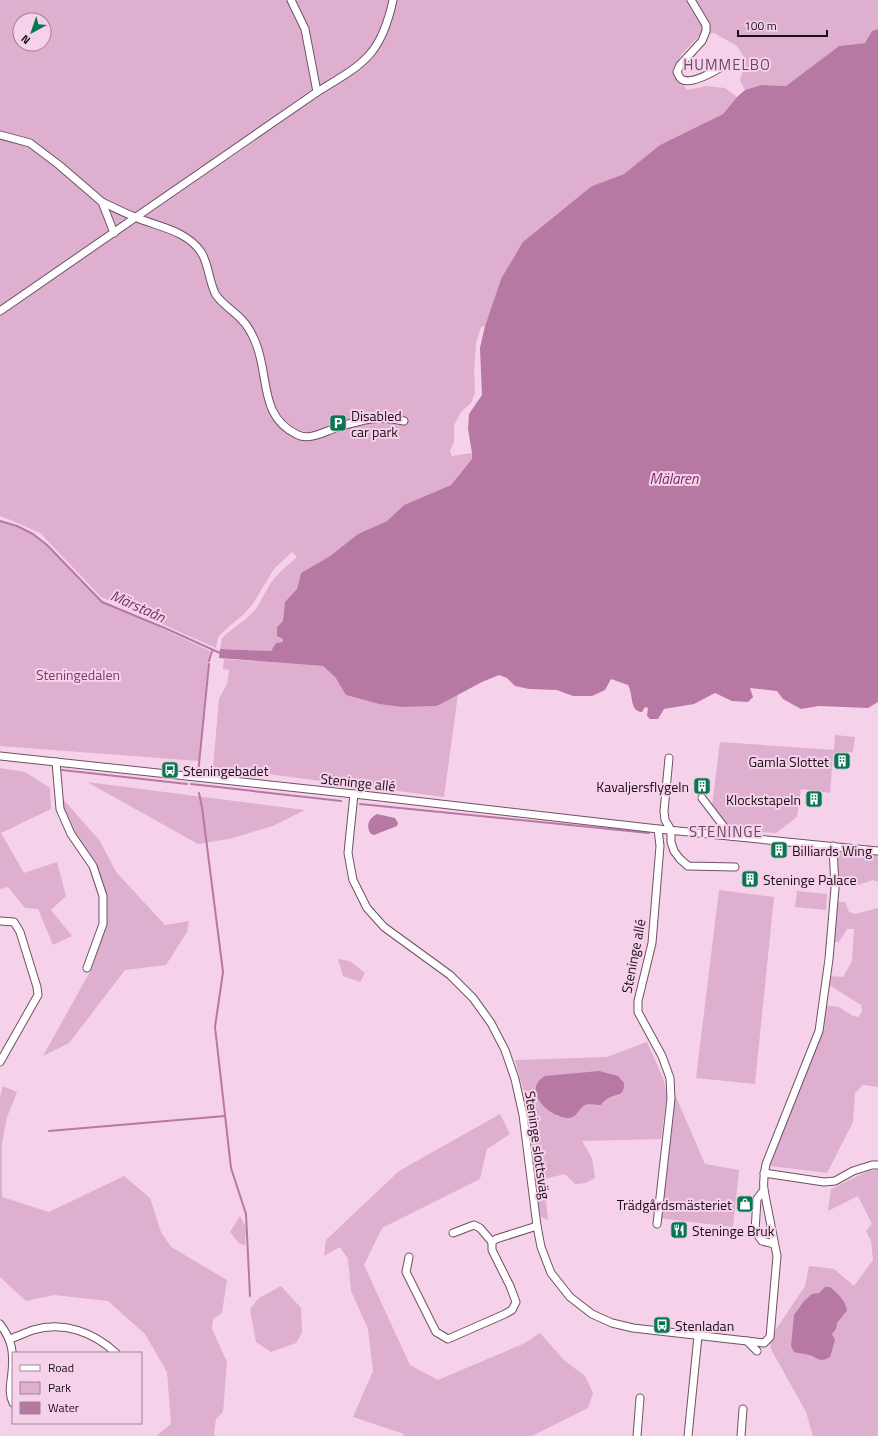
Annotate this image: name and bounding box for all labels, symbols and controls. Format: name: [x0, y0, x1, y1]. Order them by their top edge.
north arrow: [12, 12, 52, 52]
scale bar: [738, 12, 827, 38]
text: 100 m: [744, 16, 777, 35]
text: N: [18, 31, 34, 48]
district label: HUMMELBO: [683, 53, 771, 76]
place label: Disabled car park: [351, 405, 402, 442]
parking icon: Disabled car park: [328, 413, 348, 433]
water label: Mälaren: [650, 467, 699, 490]
water label: Märstaån: [107, 584, 169, 628]
park label: Steningedalen: [36, 664, 120, 685]
place label: Gamla Slottet: [748, 751, 829, 772]
building icon: Gamla Slottet: [832, 751, 852, 771]
bus stop icon: Steningebadet: [160, 760, 180, 780]
place label: Steningebadet: [183, 760, 269, 781]
street label: Steninge allé: [319, 768, 397, 796]
place label: Kavaljersflygeln: [596, 776, 689, 797]
building icon: Kavaljersflygeln: [692, 776, 712, 796]
place label: Klockstapeln: [726, 789, 801, 810]
building icon: Klockstapeln: [804, 789, 824, 809]
district label: STENINGE: [689, 820, 763, 843]
building icon: Billiards Wing: [769, 840, 789, 860]
place label: Billiards Wing: [792, 840, 872, 861]
building icon: Steninge Palace: [740, 869, 760, 889]
place label: Steninge Palace: [763, 869, 856, 890]
street label: Steninge allé: [615, 917, 651, 995]
street label: Steninge slottsväg: [520, 1090, 556, 1200]
place label: Trädgårdsmästeriet: [617, 1194, 732, 1215]
shop icon: Trädgårdsmästeriet: [735, 1194, 755, 1214]
restaurant icon: Steninge Bruk: [669, 1220, 689, 1240]
place label: Steninge Bruk: [692, 1220, 775, 1241]
bus stop icon: Stenladan: [652, 1315, 672, 1335]
place label: Stenladan: [675, 1315, 734, 1336]
legend: [12, 1352, 142, 1424]
text: Road: [48, 1358, 74, 1377]
text: Park: [48, 1378, 71, 1397]
text: Water: [48, 1398, 79, 1417]

